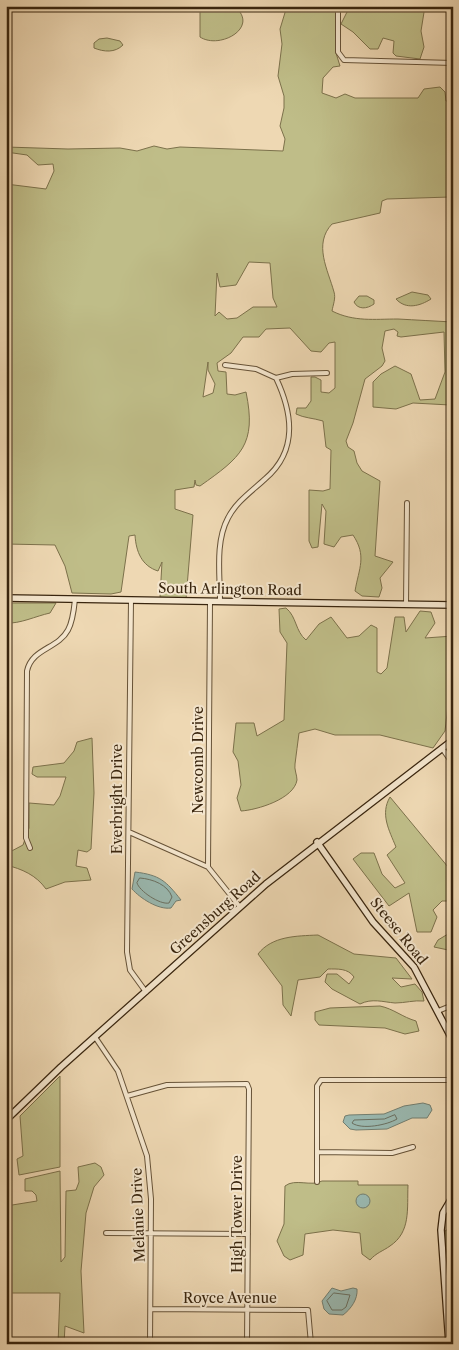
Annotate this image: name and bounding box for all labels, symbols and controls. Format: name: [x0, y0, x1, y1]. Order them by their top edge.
street label: South Arlington Road: [158, 579, 303, 599]
street label: Newcomb Drive: [189, 706, 207, 814]
street label: Everbright Drive: [108, 744, 126, 854]
street label: Greensburg Road: [166, 867, 265, 959]
street label: Steese Road: [366, 894, 432, 969]
street label: High Tower Drive: [228, 1155, 246, 1273]
street label: Melanie Drive: [127, 1167, 149, 1262]
street label: Royce Avenue: [183, 1289, 277, 1307]

